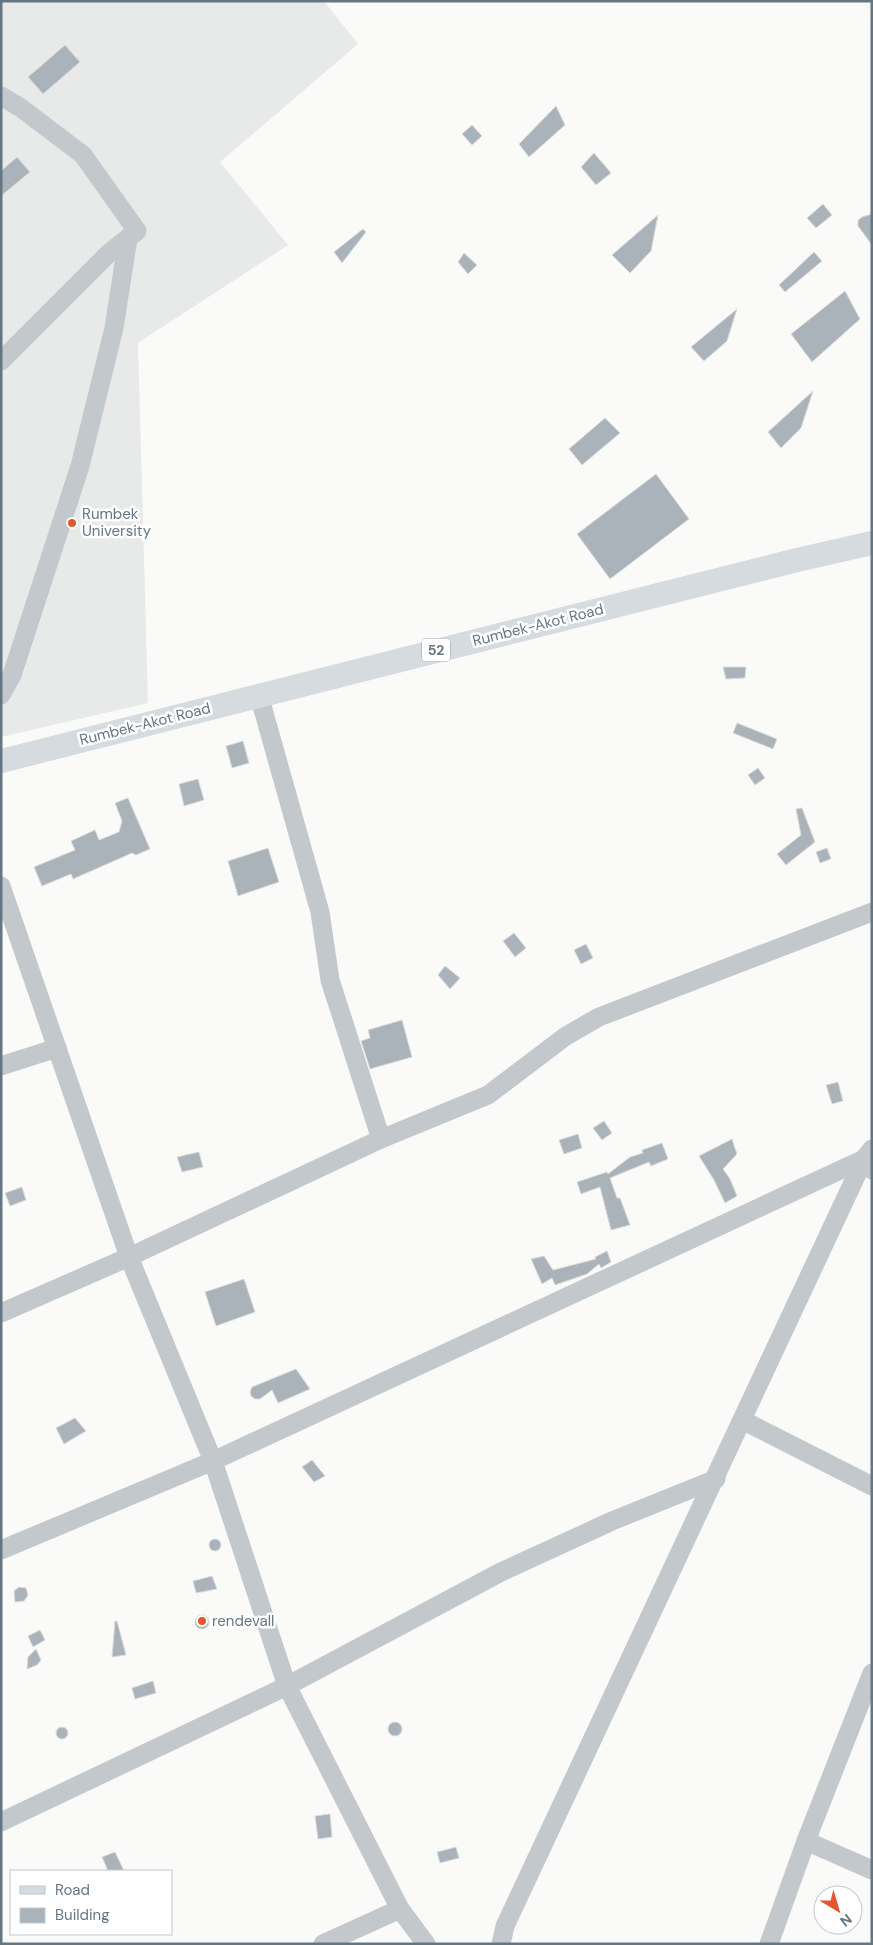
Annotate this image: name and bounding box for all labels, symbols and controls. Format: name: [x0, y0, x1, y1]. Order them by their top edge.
place label: Rumbek University: [82, 504, 152, 541]
marker: Rumbek University: [66, 517, 78, 529]
street label: Rumbek-Akot Road: [470, 599, 606, 651]
road number: 52: [422, 638, 450, 662]
street label: Rumbek-Akot Road: [77, 698, 213, 750]
place label: rendevall: [212, 1611, 274, 1631]
marker: rendevall: [196, 1615, 208, 1627]
legend: [10, 1870, 172, 1935]
text: Road: [55, 1880, 90, 1900]
north arrow: [813, 1885, 863, 1935]
text: Building: [55, 1905, 110, 1925]
text: N: [836, 1910, 856, 1930]

